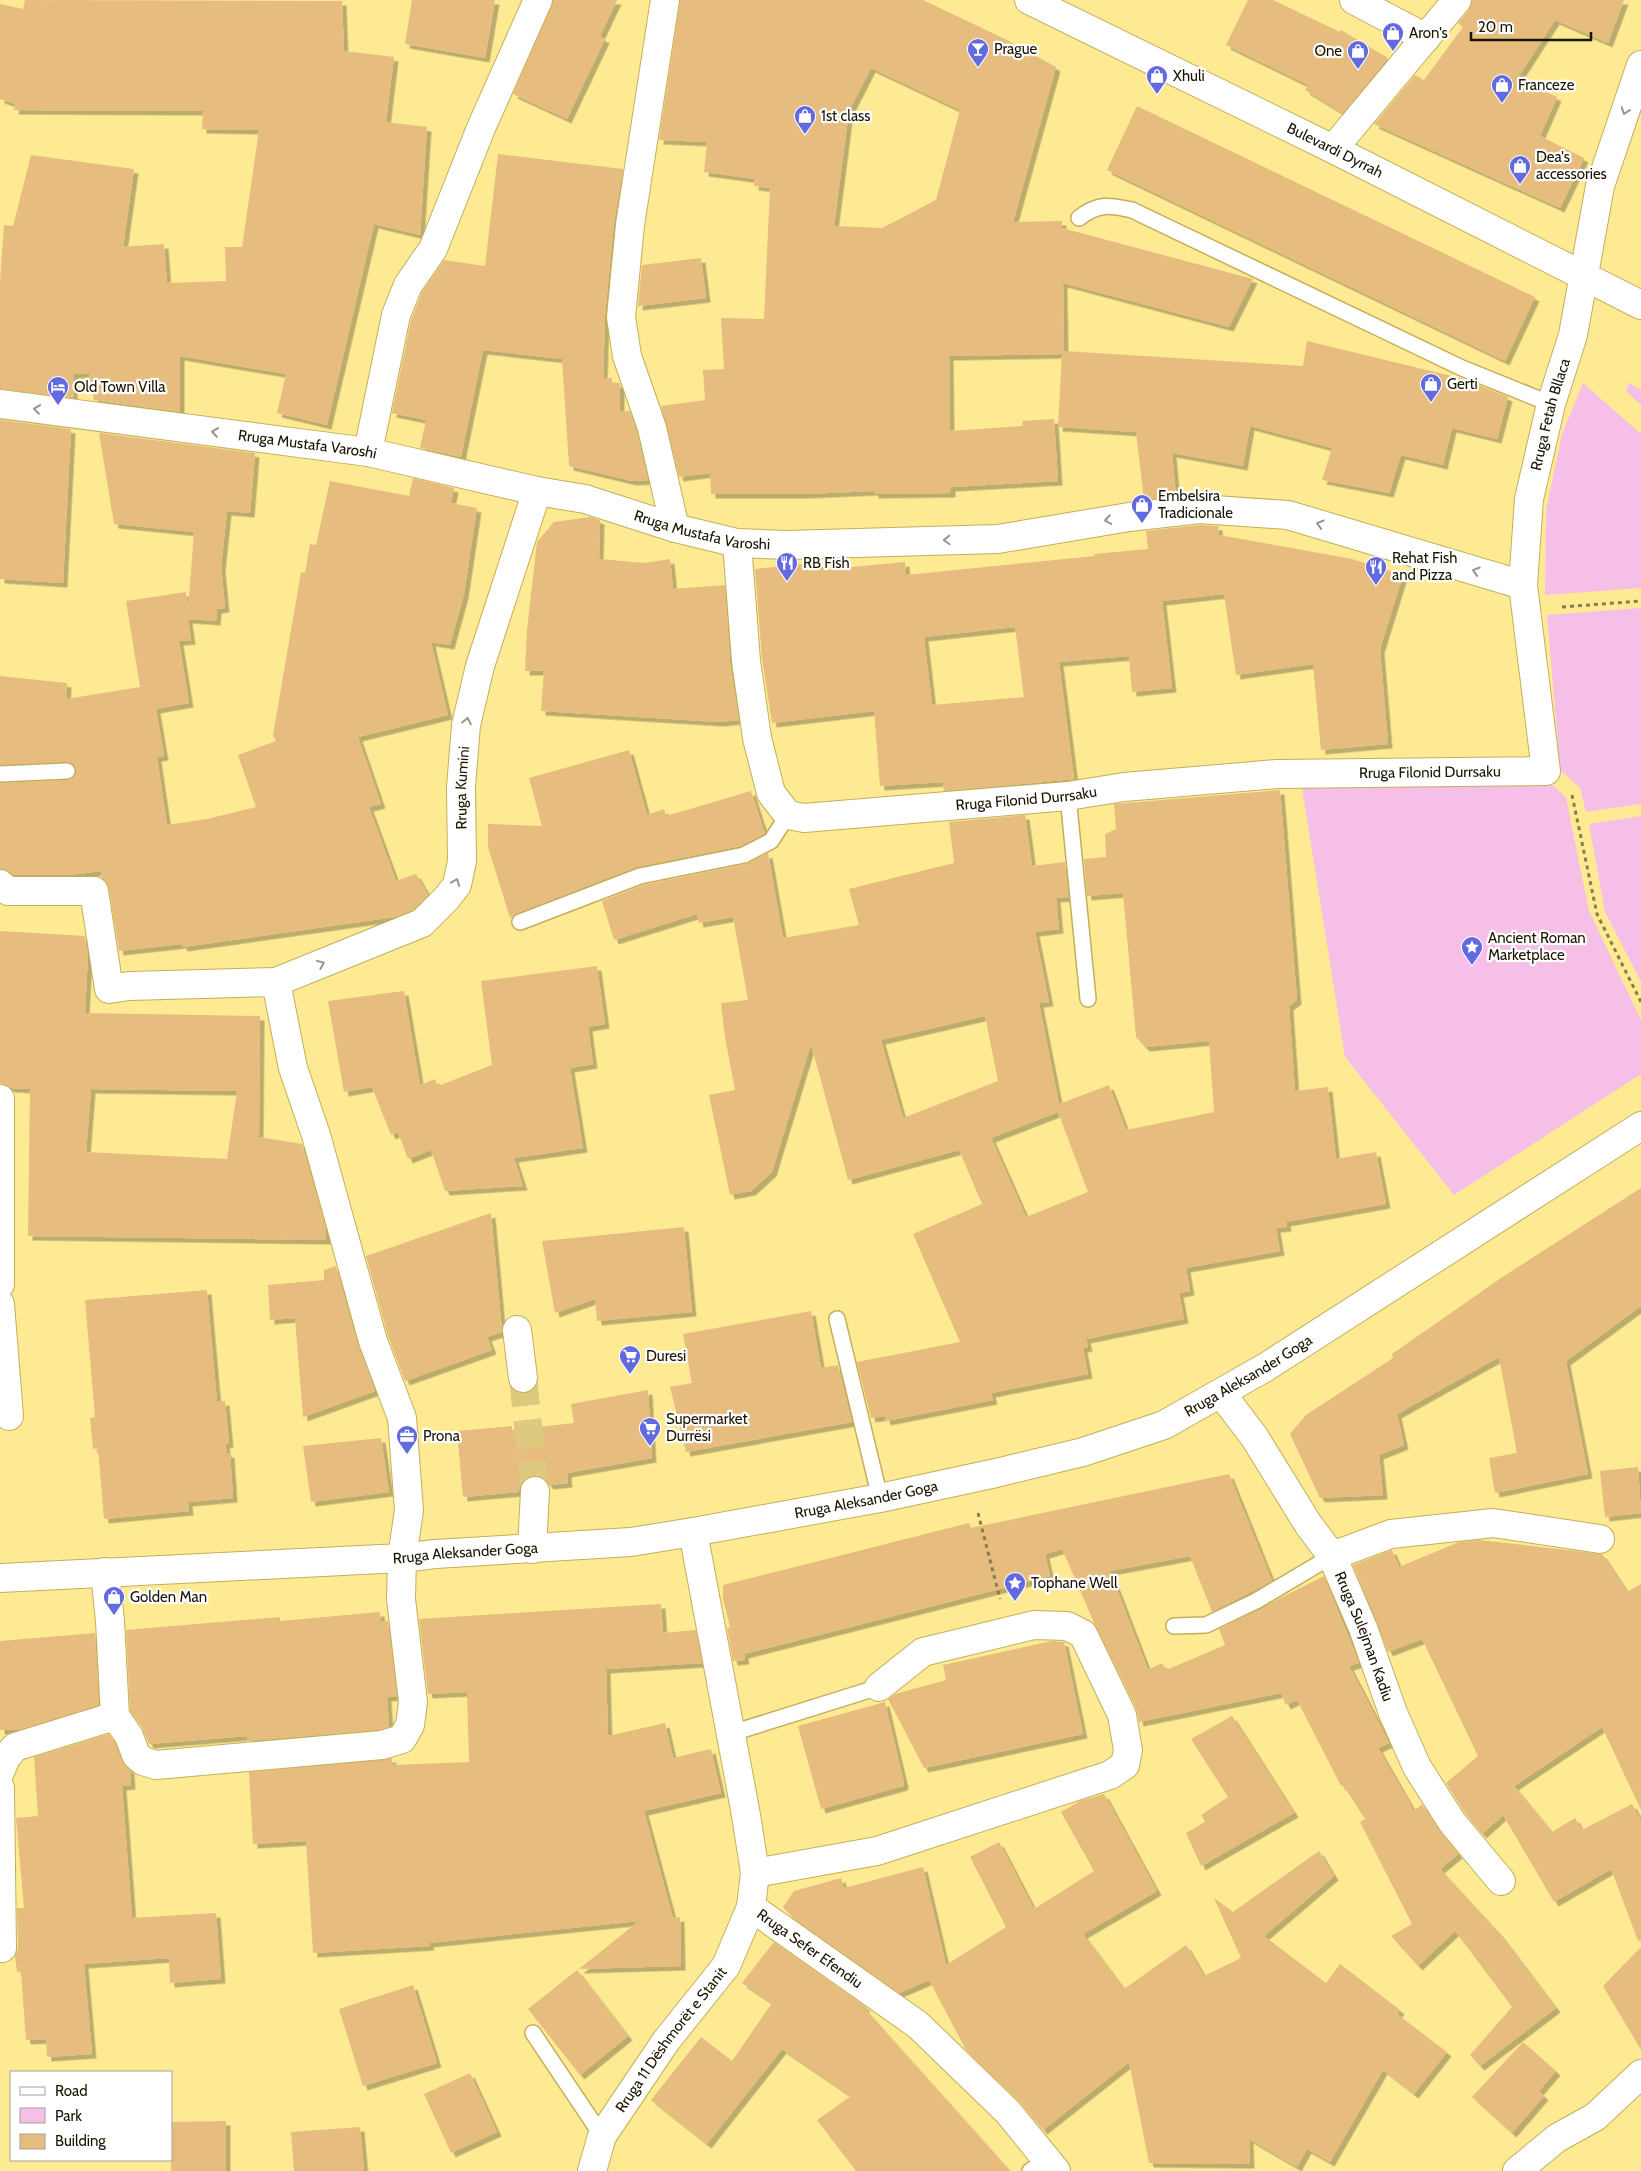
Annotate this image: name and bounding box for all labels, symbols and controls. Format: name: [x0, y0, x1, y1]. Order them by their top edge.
scale bar: [1471, 10, 1591, 42]
text: 20 m: [1478, 18, 1513, 36]
shop icon: Aron's: [1381, 21, 1405, 52]
place label: Aron's: [1409, 24, 1448, 42]
bar icon: Prague: [966, 37, 990, 68]
shop icon: One: [1346, 39, 1370, 70]
place label: Prague: [994, 40, 1038, 58]
place label: One: [1314, 42, 1342, 60]
shop icon: Xhuli: [1145, 64, 1169, 95]
place label: Xhuli: [1173, 67, 1205, 85]
shop icon: Franceze: [1490, 73, 1514, 104]
place label: Franceze: [1518, 76, 1575, 94]
shop icon: 1st class: [793, 104, 817, 135]
one-way arrow: [1621, 106, 1631, 114]
place label: 1st class: [821, 107, 871, 125]
street label: Bulevardi Dyrrah: [1284, 119, 1386, 182]
place label: Dea's accessories: [1536, 148, 1607, 183]
shop icon: Dea's accessories: [1508, 154, 1532, 185]
street label: Rruga Fetah Bllaca: [1527, 355, 1574, 472]
shop icon: Gerti: [1419, 372, 1443, 403]
hotel icon: Old Town Villa: [46, 375, 70, 406]
place label: Gerti: [1447, 375, 1478, 393]
place label: Old Town Villa: [74, 378, 166, 396]
one-way arrow: [33, 404, 41, 415]
street label: Rruga Mustafa Varoshi: [237, 426, 378, 463]
one-way arrow: [211, 427, 219, 438]
place label: Embelsira Tradicionale: [1158, 487, 1233, 522]
shop icon: Embelsira Tradicionale: [1130, 493, 1154, 524]
street label: Rruga Mustafa Varoshi: [632, 506, 771, 553]
one-way arrow: [1103, 515, 1112, 525]
one-way arrow: [1317, 520, 1325, 530]
one-way arrow: [942, 535, 950, 545]
place label: Rehat Fish and Pizza: [1392, 549, 1457, 584]
restaurant icon: RB Fish: [775, 551, 799, 582]
place label: RB Fish: [803, 554, 850, 572]
restaurant icon: Rehat Fish and Pizza: [1364, 555, 1388, 586]
one-way arrow: [1472, 566, 1481, 576]
one-way arrow: [462, 717, 472, 726]
street label: Rruga Kumini: [452, 745, 473, 830]
street label: Rruga Filonid Durrsaku: [1359, 763, 1501, 782]
street label: Rruga Filonid Durrsaku: [955, 783, 1098, 814]
one-way arrow: [450, 878, 460, 887]
place label: Ancient Roman Marketplace: [1488, 929, 1586, 964]
place icon: Ancient Roman Marketplace: [1460, 935, 1484, 966]
one-way arrow: [316, 960, 325, 970]
street label: Rruga Aleksander Goga: [1181, 1330, 1316, 1421]
supermarket icon: Duresi: [618, 1344, 642, 1375]
place label: Duresi: [646, 1347, 686, 1365]
place label: Supermarket Durrësi: [666, 1410, 748, 1445]
supermarket icon: Supermarket Durrësi: [638, 1416, 662, 1447]
office icon: Prona: [395, 1424, 419, 1455]
place label: Prona: [423, 1427, 461, 1445]
street label: Rruga Aleksander Goga: [793, 1477, 940, 1522]
street label: Rruga Aleksander Goga: [392, 1539, 539, 1567]
street label: Rruga Sulejman Kadiu: [1331, 1569, 1397, 1704]
place icon: Tophane Well: [1003, 1571, 1027, 1602]
place label: Tophane Well: [1031, 1574, 1118, 1592]
shop icon: Golden Man: [102, 1585, 126, 1616]
place label: Golden Man: [130, 1588, 207, 1606]
street label: Rruga Sefer Efendiu: [754, 1905, 866, 1992]
street label: Rruga 11 Dëshmorët e Stanit: [612, 1963, 731, 2116]
legend: [10, 2071, 172, 2161]
text: Road: [55, 2082, 88, 2100]
text: Park: [55, 2107, 82, 2125]
text: Building: [55, 2132, 106, 2150]

